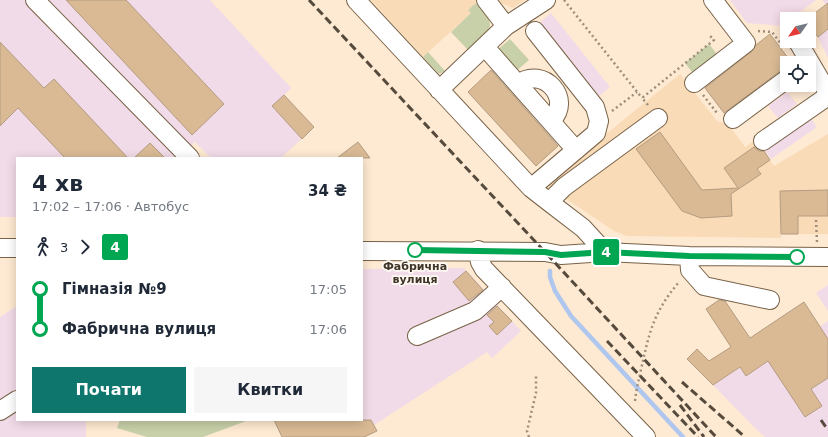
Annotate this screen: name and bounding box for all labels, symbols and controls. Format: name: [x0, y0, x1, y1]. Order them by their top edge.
north arrow: [780, 12, 816, 48]
map controls: [780, 12, 816, 92]
button: locate: [780, 56, 816, 92]
text: 4 хв: [32, 171, 83, 196]
text: 34 ₴: [308, 182, 347, 200]
text: 17:02 – 17:06 · Автобус: [32, 199, 189, 214]
icon: walk: [32, 236, 54, 258]
icon: forward: [74, 236, 96, 258]
text: 4: [110, 239, 120, 255]
line badge: 4: [593, 239, 619, 265]
text: 3: [60, 240, 68, 255]
marker: Фабрична вулиця: [407, 242, 423, 258]
text: 4: [601, 244, 611, 260]
unlabelled marker: [789, 249, 805, 265]
place label: Фабрична вулиця: [383, 260, 447, 286]
text: Гімназія №9: [62, 280, 167, 298]
text: 17:05: [310, 282, 347, 297]
text: Фабрична вулиця: [62, 320, 216, 338]
text: 17:06: [310, 322, 347, 337]
button: Почати: [32, 367, 186, 413]
button: Квитки: [194, 367, 347, 413]

